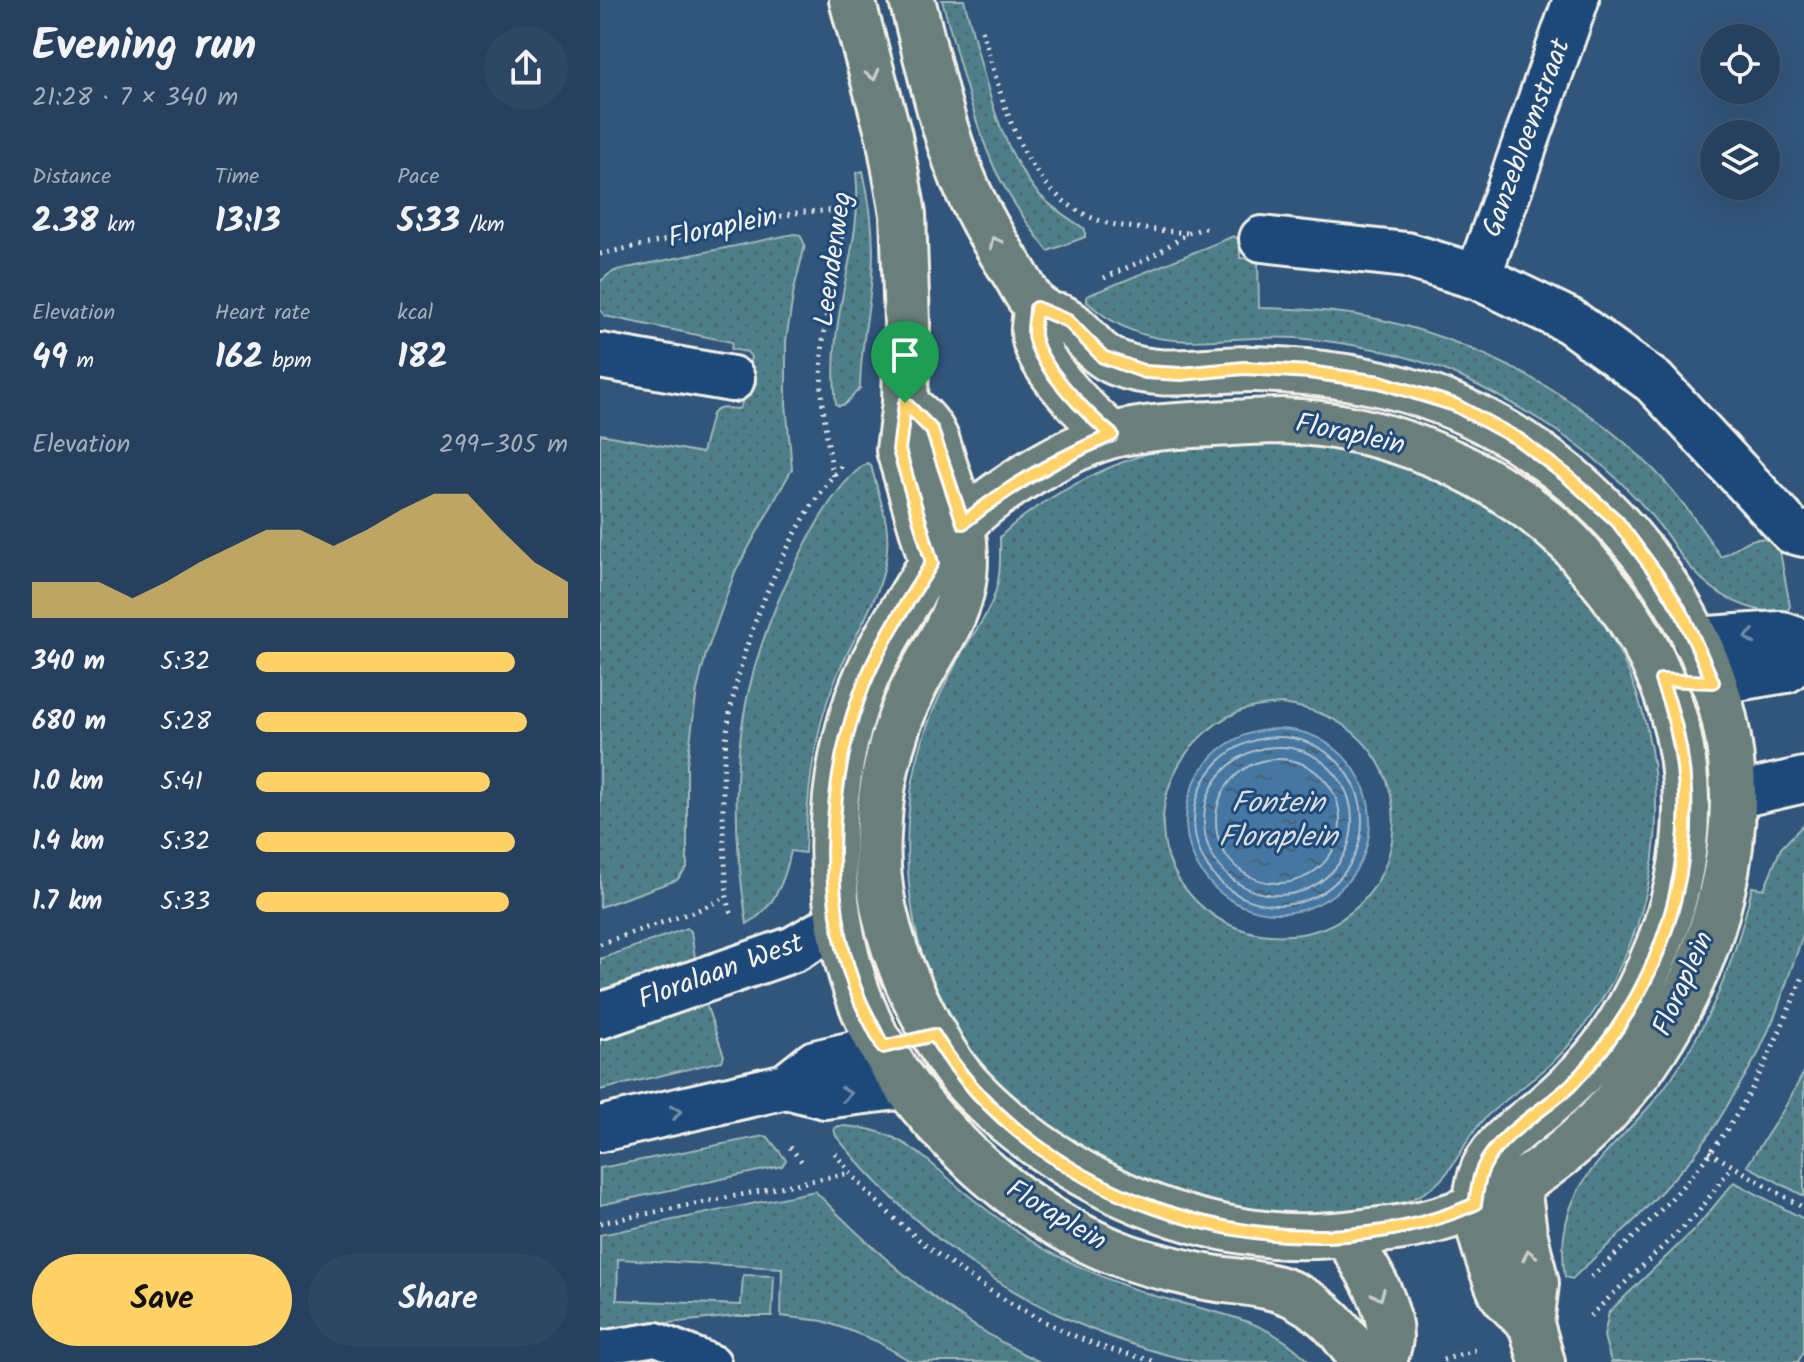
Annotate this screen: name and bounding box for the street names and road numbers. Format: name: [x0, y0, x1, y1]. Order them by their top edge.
street label: Ganzebloemstraat: [1470, 31, 1584, 244]
street label: Leenderweg: [802, 189, 866, 329]
street label: Floraplein: [664, 194, 782, 262]
street label: Floraplein: [1291, 401, 1409, 469]
street label: Floralaan West: [632, 921, 811, 1023]
street label: Floraplein: [1641, 924, 1727, 1044]
street label: Floraplein: [997, 1168, 1115, 1264]

